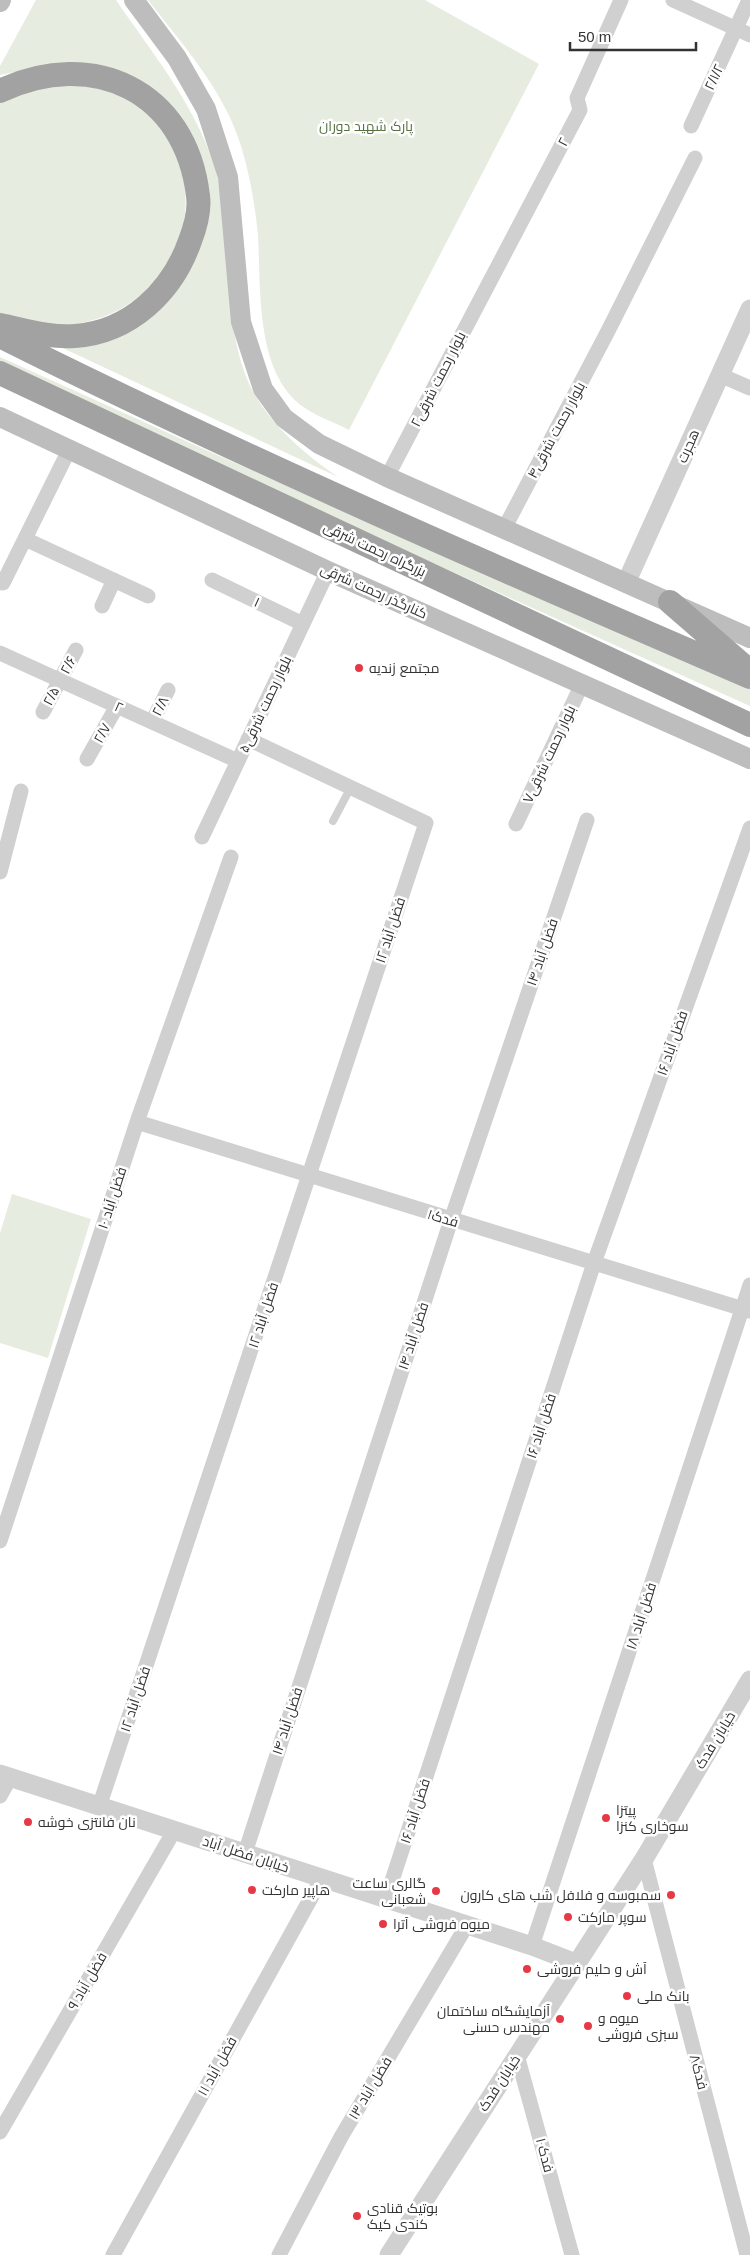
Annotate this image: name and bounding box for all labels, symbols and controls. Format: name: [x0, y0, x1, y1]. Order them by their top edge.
scale bar: [570, 20, 696, 52]
text: 50 m: [578, 28, 611, 45]
street label: ۲/۱/۲: [701, 61, 727, 93]
park label: پارک شهید دوران: [319, 118, 413, 136]
street label: ۲: [554, 135, 572, 149]
street label: بلوار رحمت شرقی۲: [407, 329, 469, 429]
street label: بلوار رحمت شرقی۴: [524, 379, 588, 481]
street label: هجرت: [674, 427, 702, 465]
street label: بزرگراه رحمت شرقی: [321, 518, 429, 580]
street label: کنارگذر رحمت شرقی: [318, 560, 430, 622]
street label: ۱: [252, 594, 262, 610]
street label: ۲/۶: [57, 653, 79, 677]
street label: ۵بلوار رحمت شرقی: [236, 653, 294, 755]
place label: مجتمع زندیه: [369, 660, 439, 677]
marker: مجتمع زندیه: [353, 662, 365, 674]
street label: ۲/۵: [39, 684, 63, 708]
street label: ۲/۸: [148, 693, 172, 719]
street label: ۲: [112, 698, 126, 716]
street label: بلوار رحمت شرقی۷: [519, 703, 579, 805]
street label: ۲/۷: [90, 720, 114, 746]
street label: فضل آباد ۱۲: [372, 895, 408, 965]
street label: فضل آباد ۱۴: [523, 916, 561, 988]
street label: فضل آباد ۱۶: [653, 1009, 691, 1077]
street label: فضل آباد ۱۰: [94, 1165, 130, 1231]
street label: فدک۱: [426, 1206, 460, 1230]
street label: فضل آباد ۱۲: [245, 1280, 281, 1350]
street label: فضل آباد ۱۴: [395, 1300, 431, 1372]
street label: فضل آباد ۱۶: [523, 1391, 559, 1461]
street label: فضل آباد ۱۸: [623, 1580, 659, 1652]
street label: فضل آباد ۱۲: [117, 1664, 153, 1734]
street label: فضل آباد ۱۴: [269, 1685, 305, 1757]
street label: خیابان فدک: [692, 1708, 738, 1772]
street label: فضل آباد ۱۶: [397, 1776, 433, 1846]
place label: پيتزا سوخارى كنزا: [616, 1802, 689, 1834]
marker: پيتزا سوخارى كنزا: [600, 1812, 612, 1824]
place label: نان فانتزی خوشه: [38, 1814, 136, 1830]
marker: نان فانتزی خوشه: [22, 1816, 34, 1828]
street label: خیابان فضل آباد: [201, 1833, 291, 1875]
place label: گالری ساعت شعبانی: [353, 1875, 426, 1907]
place label: هاپیر مارکت: [262, 1882, 330, 1900]
marker: هاپیر مارکت: [246, 1884, 258, 1896]
marker: گالری ساعت شعبانی: [430, 1885, 442, 1897]
place label: سمبوسه و فلافل شب های کارون: [460, 1887, 661, 1903]
marker: سمبوسه و فلافل شب های کارون: [665, 1889, 677, 1901]
place label: سوپر مارکت: [578, 1909, 647, 1927]
marker: سوپر مارکت: [562, 1911, 574, 1923]
place label: میوه فروشی آترا: [393, 1916, 490, 1932]
marker: میوه فروشی آترا: [377, 1918, 389, 1930]
street label: فضل آباد ۹: [64, 1949, 110, 2013]
place label: آش و حلیم فروشی: [537, 1961, 647, 1979]
marker: آش و حلیم فروشی: [521, 1963, 533, 1975]
place label: بانک ملی: [637, 1988, 690, 2004]
marker: بانک ملی: [621, 1990, 633, 2002]
place label: آزمایشگاه ساختمان مهندس حسنی: [437, 2003, 550, 2035]
place label: میوه و سبزی فروشی: [598, 2010, 679, 2042]
marker: آزمایشگاه ساختمان مهندس حسنی: [554, 2013, 566, 2025]
marker: میوه و سبزی فروشی: [582, 2020, 594, 2032]
street label: فضل آباد ۱۱: [194, 2034, 240, 2098]
street label: خیابان فدک: [475, 2052, 523, 2114]
street label: فدک۸: [687, 2053, 711, 2091]
street label: فضل آباد ۱۳: [345, 2054, 395, 2122]
street label: فدک۱۰: [533, 2136, 557, 2174]
place label: بوتیک قنادی کندی کیک: [367, 2200, 438, 2232]
marker: بوتیک قنادی کندی کیک: [351, 2210, 363, 2222]

